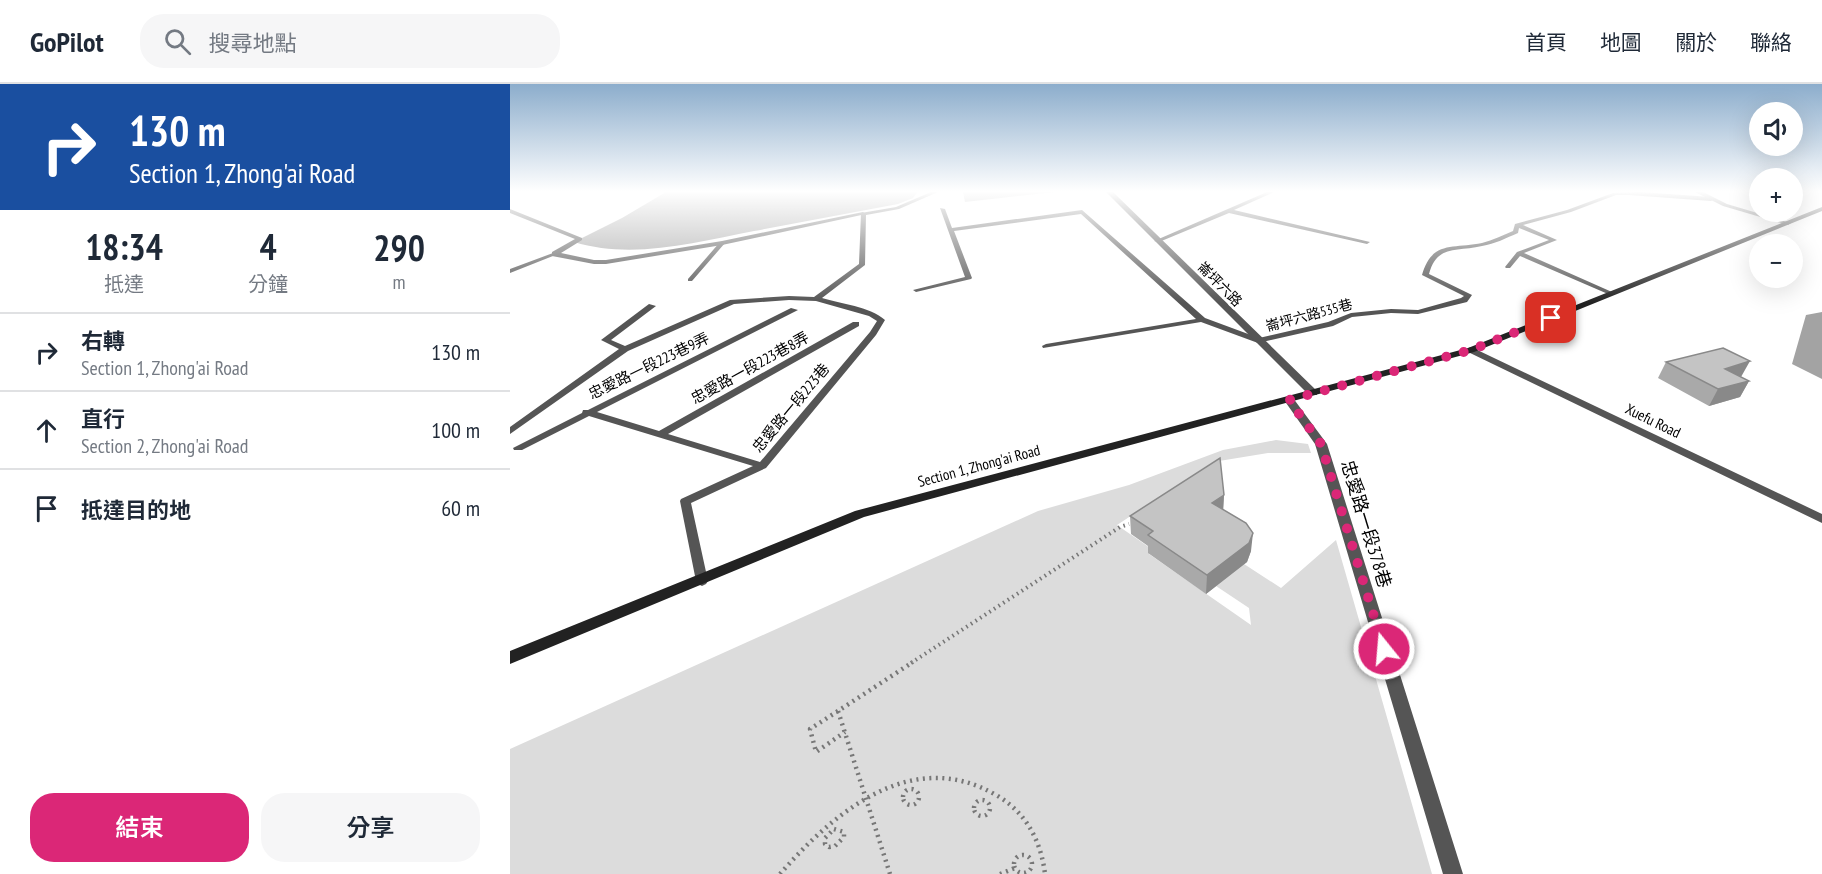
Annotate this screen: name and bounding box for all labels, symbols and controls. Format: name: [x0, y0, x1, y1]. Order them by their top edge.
search box: [140, 14, 560, 68]
text: GoPilot: [30, 23, 104, 60]
icon: search: [161, 25, 194, 58]
text: 搜尋地點: [209, 29, 297, 57]
text: 首頁: [1525, 29, 1567, 56]
text: 地圖: [1600, 29, 1642, 56]
text: 關於: [1675, 29, 1717, 56]
text: 聯絡: [1750, 29, 1792, 56]
map controls: [1749, 102, 1803, 288]
button: sound: [1749, 102, 1803, 156]
text: 130 m: [129, 103, 226, 158]
icon: right: [30, 108, 108, 186]
text: Section 1, Zhong'ai Road: [129, 156, 355, 190]
button: +: [1749, 168, 1803, 222]
text: 18:34: [85, 223, 163, 270]
text: 4: [260, 223, 277, 270]
text: 290: [373, 224, 425, 271]
button: −: [1749, 234, 1803, 288]
street label: 崙坪六路: [1194, 258, 1246, 310]
text: m: [393, 269, 406, 295]
text: 抵達: [104, 271, 144, 297]
text: 分鐘: [248, 271, 288, 297]
pin: [1525, 292, 1576, 343]
street label: 崙坪六路535巷: [1264, 295, 1354, 335]
icon: arrive: [1534, 301, 1567, 334]
text: 右轉: [81, 327, 125, 355]
street label: 忠愛路一段223巷9弄: [585, 328, 712, 403]
street label: 忠愛路一段223巷8弄: [688, 328, 812, 408]
icon: right: [30, 336, 63, 369]
text: 130 m: [431, 338, 480, 366]
text: Section 1, Zhong'ai Road: [81, 355, 249, 381]
street label: 忠愛路一段223巷: [749, 360, 833, 456]
street label: Xuefu Road: [1623, 399, 1684, 442]
text: 直行: [81, 405, 125, 433]
icon: ahead: [30, 414, 63, 447]
text: 100 m: [431, 416, 480, 444]
text: Section 2, Zhong'ai Road: [81, 433, 249, 459]
street label: Section 1, Zhong'ai Road: [916, 440, 1042, 491]
street label: 忠愛路一段378巷: [1336, 457, 1397, 590]
icon: arrive: [30, 492, 63, 525]
text: 60 m: [441, 494, 480, 522]
text: 抵達目的地: [81, 496, 191, 524]
position arrow: [1352, 617, 1416, 681]
button: 結束: [30, 793, 249, 862]
button: 分享: [261, 793, 480, 862]

